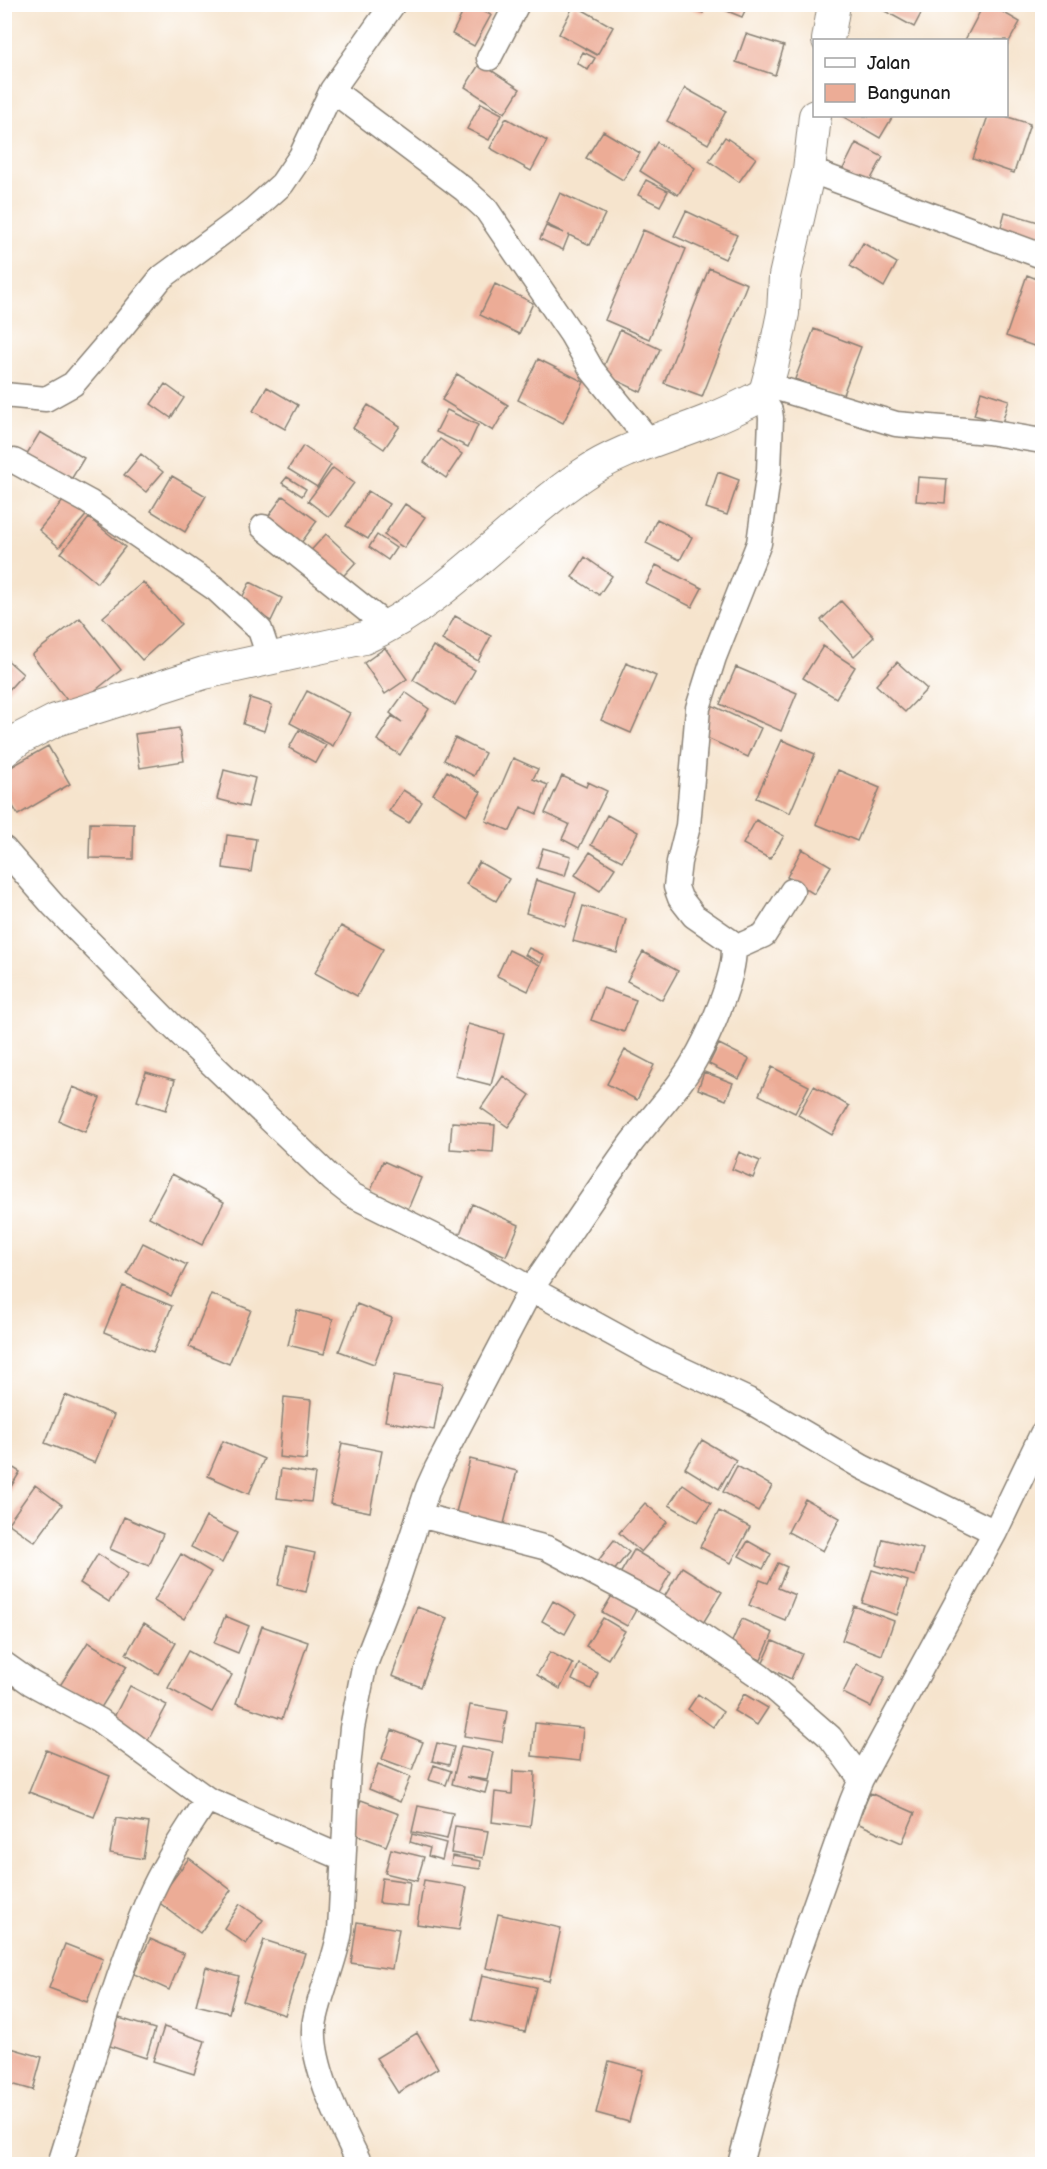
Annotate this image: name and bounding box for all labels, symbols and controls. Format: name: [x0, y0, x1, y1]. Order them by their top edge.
legend: [813, 39, 1008, 117]
text: Jalan: [867, 53, 910, 74]
text: Bangunan: [867, 83, 951, 104]

